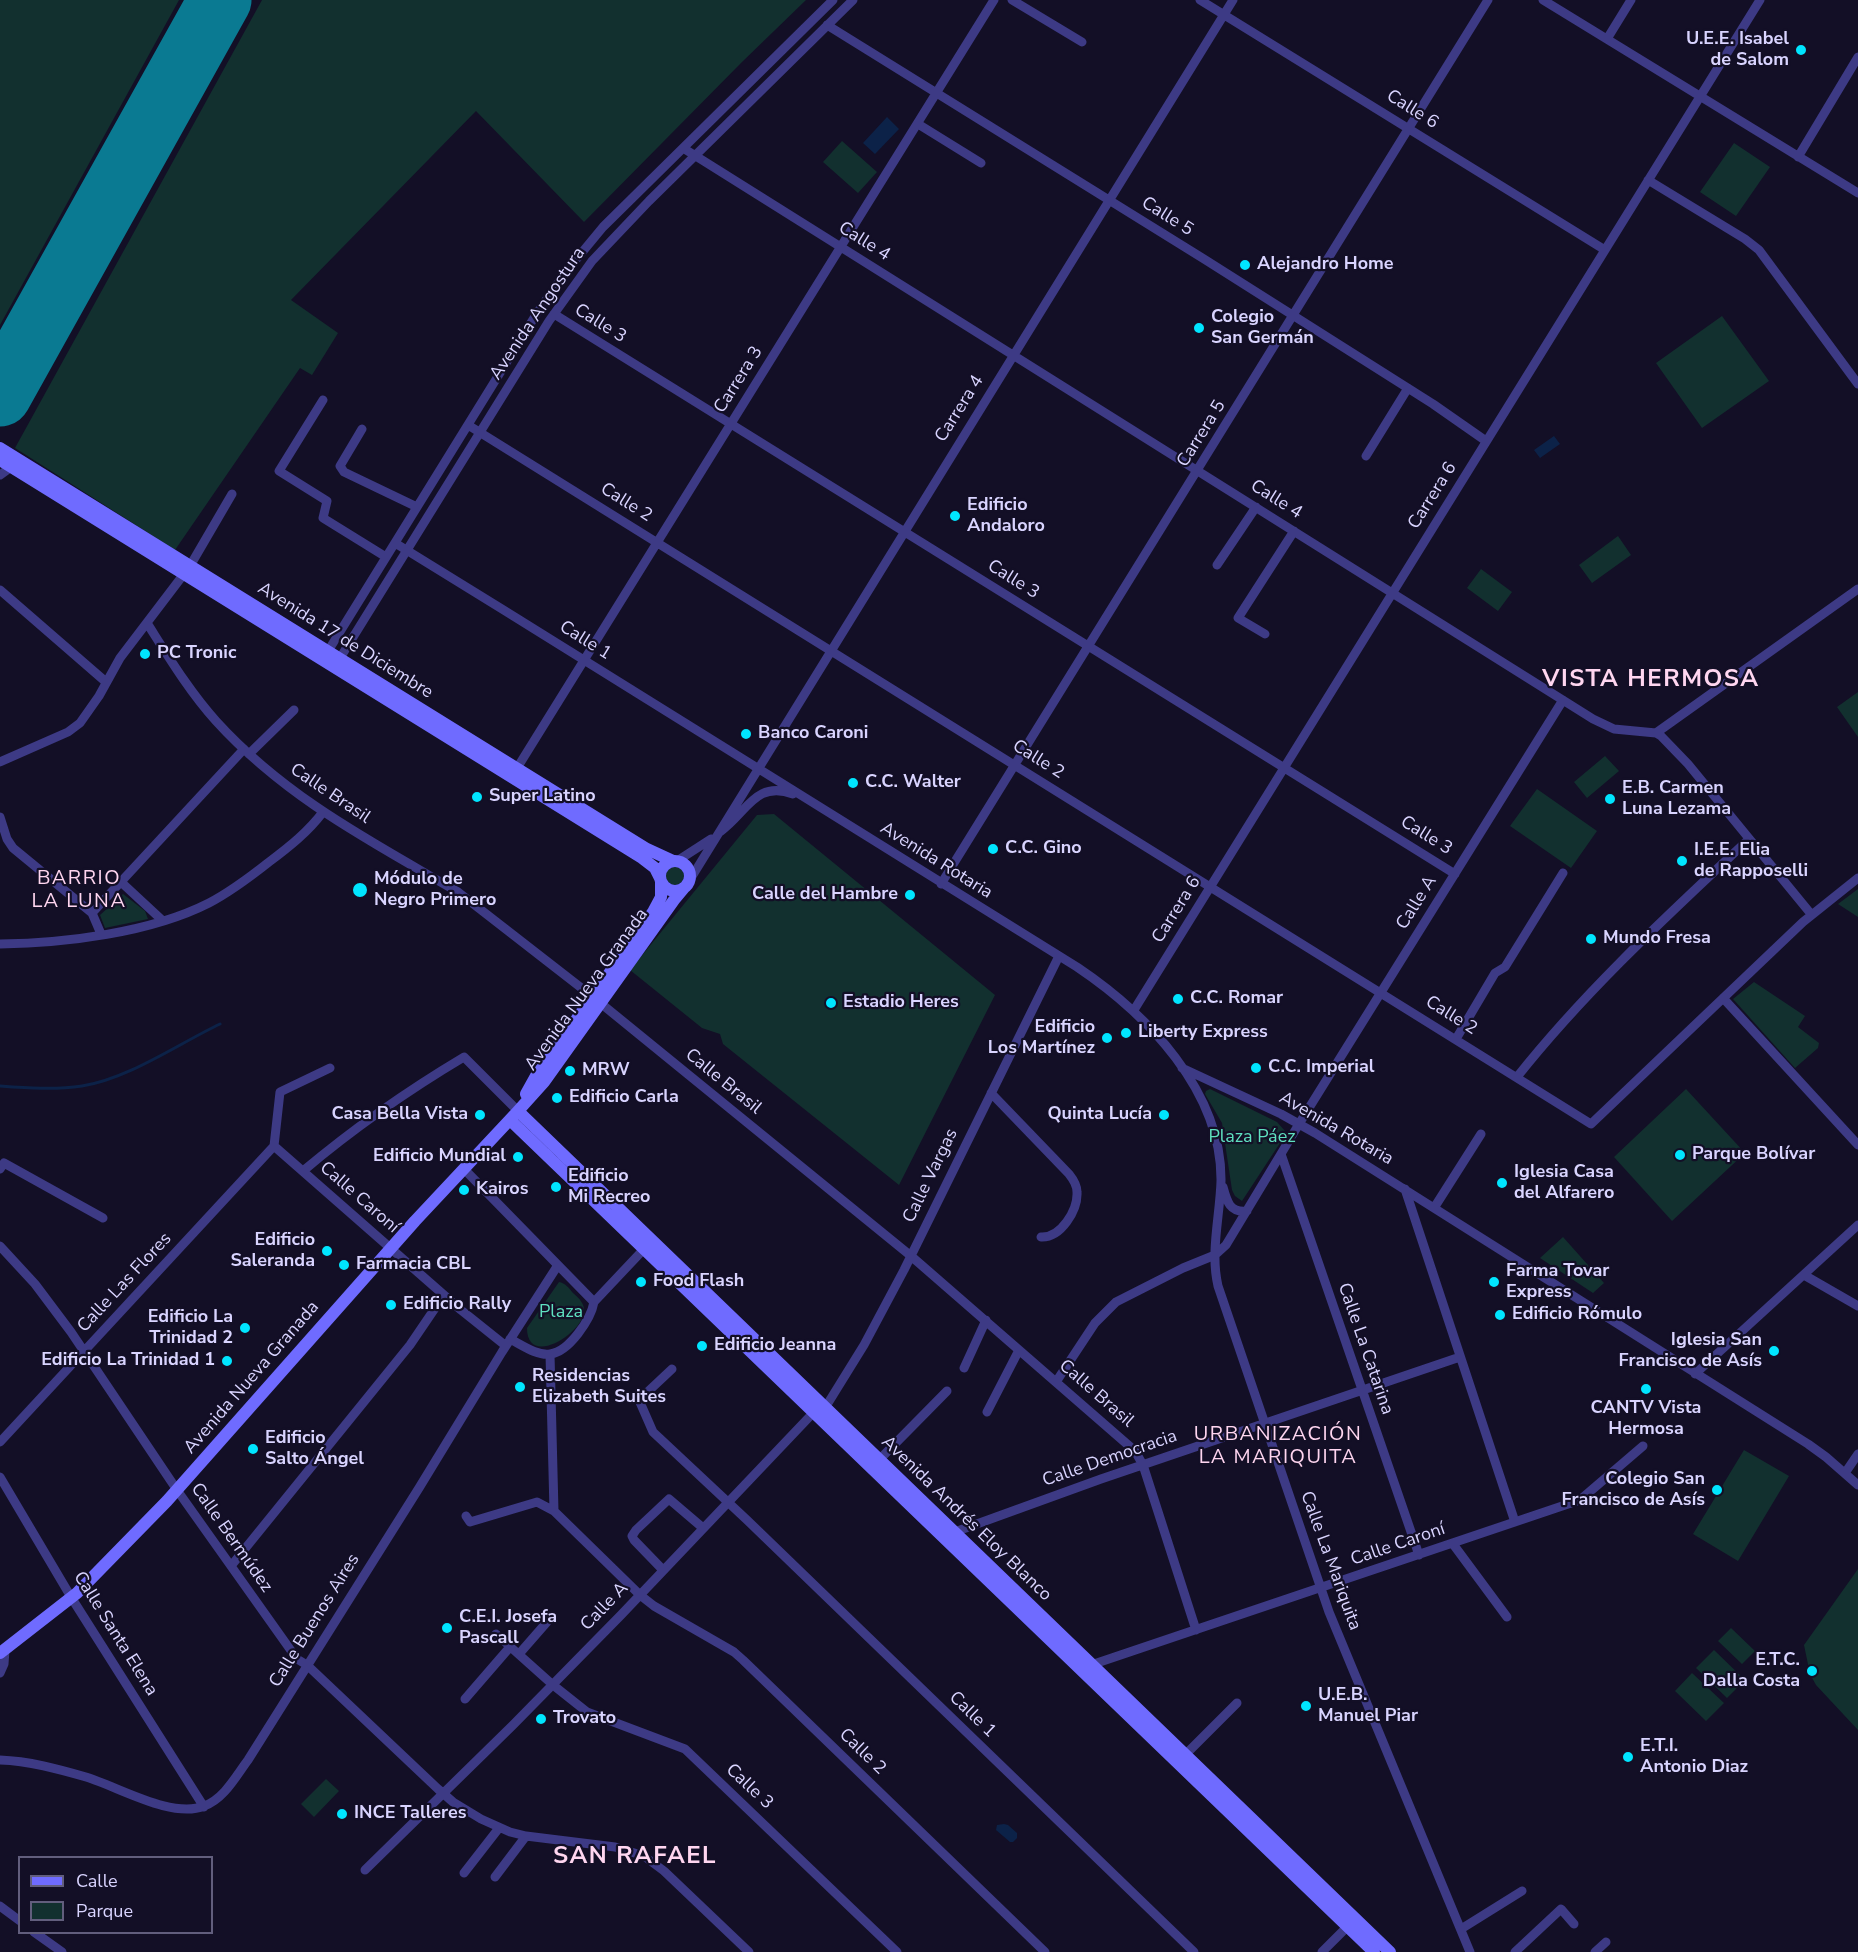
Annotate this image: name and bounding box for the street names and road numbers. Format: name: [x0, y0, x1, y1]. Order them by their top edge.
street label: Calle 6: [1382, 86, 1442, 134]
street label: Calle 5: [1137, 193, 1197, 241]
street label: Calle 4: [834, 218, 894, 266]
street label: Avenida Angostura: [486, 244, 590, 384]
street label: Calle 3: [570, 300, 630, 348]
street label: Carrera 3: [710, 342, 768, 418]
street label: Carrera 4: [931, 371, 989, 447]
street label: Carrera 5: [1173, 396, 1231, 472]
street label: Carrera 6: [1404, 458, 1462, 534]
street label: Calle 4: [1246, 476, 1306, 524]
street label: Calle 2: [596, 479, 656, 527]
street label: Calle 3: [983, 556, 1043, 604]
street label: Avenida 17 de Diciembre: [253, 578, 437, 704]
street label: Calle 1: [555, 617, 615, 665]
street label: Calle 2: [1008, 736, 1068, 784]
street label: Calle Brasil: [286, 759, 374, 829]
street label: Calle 3: [1396, 812, 1456, 860]
street label: Avenida Rotaria: [876, 818, 996, 904]
street label: Carrera 6: [1148, 872, 1206, 948]
street label: Calle A: [1392, 872, 1442, 934]
street label: Avenida Nueva Granada: [521, 905, 653, 1075]
street label: Calle 2: [1421, 992, 1481, 1040]
street label: Calle Brasil: [680, 1045, 766, 1119]
street label: Avenida Rotaria: [1275, 1088, 1397, 1170]
street label: Calle Vargas: [899, 1125, 963, 1227]
street label: Calle Caroní: [315, 1158, 403, 1238]
street label: Calle Las Flores: [73, 1229, 177, 1337]
street label: Calle La Catarina: [1332, 1280, 1398, 1418]
street label: Avenida Nueva Granada: [180, 1297, 324, 1459]
street label: Calle Brasil: [1054, 1356, 1138, 1432]
street label: Calle Democracia: [1040, 1426, 1180, 1492]
street label: Avenida Andrés Eloy Blanco: [876, 1432, 1056, 1606]
street label: Calle Bermúdez: [185, 1479, 277, 1597]
street label: Calle La Mariquita: [1295, 1489, 1365, 1633]
street label: Calle Caroní: [1348, 1519, 1448, 1571]
street label: Calle Buenos Aires: [265, 1550, 365, 1692]
street label: Calle Santa Elena: [68, 1568, 162, 1700]
street label: Calle A: [577, 1578, 633, 1636]
street label: Calle 1: [944, 1687, 1000, 1743]
street label: Calle 2: [834, 1724, 890, 1780]
street label: Calle 3: [721, 1760, 777, 1814]

